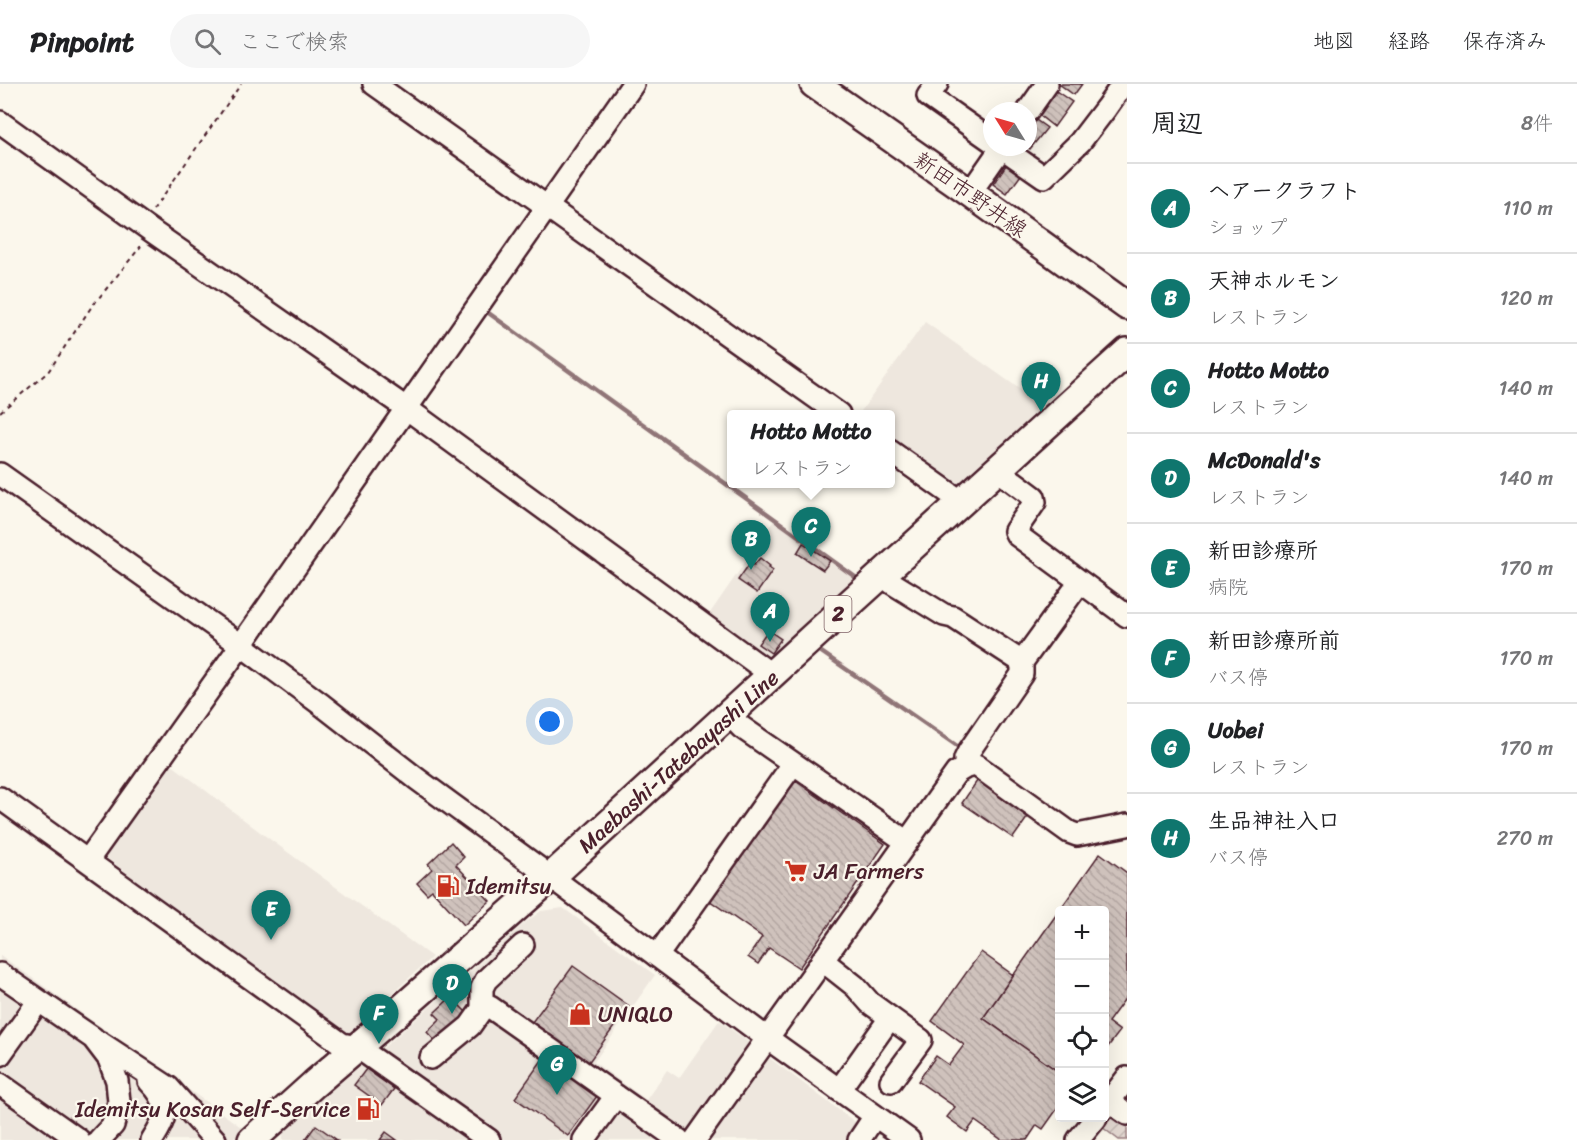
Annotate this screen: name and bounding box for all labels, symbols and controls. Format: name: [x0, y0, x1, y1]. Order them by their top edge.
search box: [170, 14, 590, 68]
text: Pinpoint: [30, 17, 134, 66]
text: ここで検索: [239, 22, 349, 61]
text: 地図: [1313, 22, 1355, 60]
text: 経路: [1388, 22, 1430, 60]
text: 保存済み: [1463, 22, 1547, 60]
icon: search: [191, 25, 224, 58]
text: 周辺: [1151, 100, 1203, 146]
north arrow: [983, 102, 1037, 156]
text: 8件: [1521, 106, 1553, 141]
street label: 新田市野井線: [905, 141, 1036, 248]
text: ヘアークラフト: [1208, 171, 1361, 210]
text: A: [1164, 191, 1177, 226]
text: 110 m: [1503, 191, 1553, 226]
text: ショップ: [1208, 210, 1287, 245]
text: 天神ホルモン: [1208, 261, 1340, 300]
text: B: [1164, 281, 1177, 316]
text: 120 m: [1500, 281, 1553, 316]
text: レストラン: [1208, 300, 1310, 335]
text: Hotto Motto: [1208, 351, 1329, 390]
pin: H: [1022, 362, 1060, 412]
text: C: [1164, 371, 1177, 406]
text: 140 m: [1499, 371, 1553, 406]
text: レストラン: [1208, 390, 1310, 425]
popup: [727, 410, 895, 488]
text: Hotto Motto: [751, 412, 871, 451]
text: McDonald's: [1208, 441, 1320, 480]
text: レストラン: [751, 451, 852, 486]
text: D: [1165, 461, 1176, 496]
text: 140 m: [1499, 461, 1553, 496]
text: レストラン: [1208, 480, 1310, 515]
pin: C: [792, 508, 830, 557]
pin: B: [732, 520, 771, 570]
text: 新田診療所: [1208, 531, 1318, 570]
text: E: [1165, 551, 1176, 586]
text: 170 m: [1500, 551, 1553, 586]
text: 病院: [1208, 570, 1248, 605]
pin: A: [750, 592, 790, 642]
road number: 2: [824, 596, 852, 632]
text: 新田診療所前: [1208, 621, 1340, 660]
text: F: [1165, 641, 1176, 676]
text: 170 m: [1500, 641, 1553, 676]
street label: Maebashi-Tatebayashi Line: [568, 660, 788, 863]
text: バス停: [1208, 660, 1268, 695]
your location: [535, 707, 564, 736]
text: Uobei: [1208, 711, 1263, 750]
text: G: [1164, 731, 1177, 766]
text: 170 m: [1500, 731, 1553, 766]
text: レストラン: [1208, 750, 1310, 785]
text: 生品神社入口: [1208, 801, 1340, 840]
text: H: [1163, 821, 1178, 856]
text: 270 m: [1497, 821, 1553, 856]
text: バス停: [1208, 840, 1268, 875]
place label: JA Farmers: [813, 852, 925, 891]
supermarket icon: JA Farmers: [783, 858, 809, 884]
place label: Idemitsu: [465, 867, 552, 906]
fuel station icon: Idemitsu: [435, 873, 461, 899]
pin: E: [252, 890, 290, 940]
map controls: [1055, 906, 1109, 1122]
button: +: [1055, 906, 1109, 960]
button: −: [1055, 960, 1109, 1014]
pin: D: [432, 964, 472, 1014]
pin: F: [360, 994, 398, 1044]
place label: UNIQLO: [598, 995, 673, 1034]
shop icon: UNIQLO: [567, 1001, 593, 1027]
button: locate: [1055, 1014, 1109, 1068]
pin: G: [538, 1046, 576, 1095]
button: layers: [1055, 1068, 1109, 1122]
place label: Idemitsu Kosan Self-Service: [74, 1090, 350, 1129]
fuel station icon: Idemitsu Kosan Self-Service: [355, 1096, 381, 1122]

